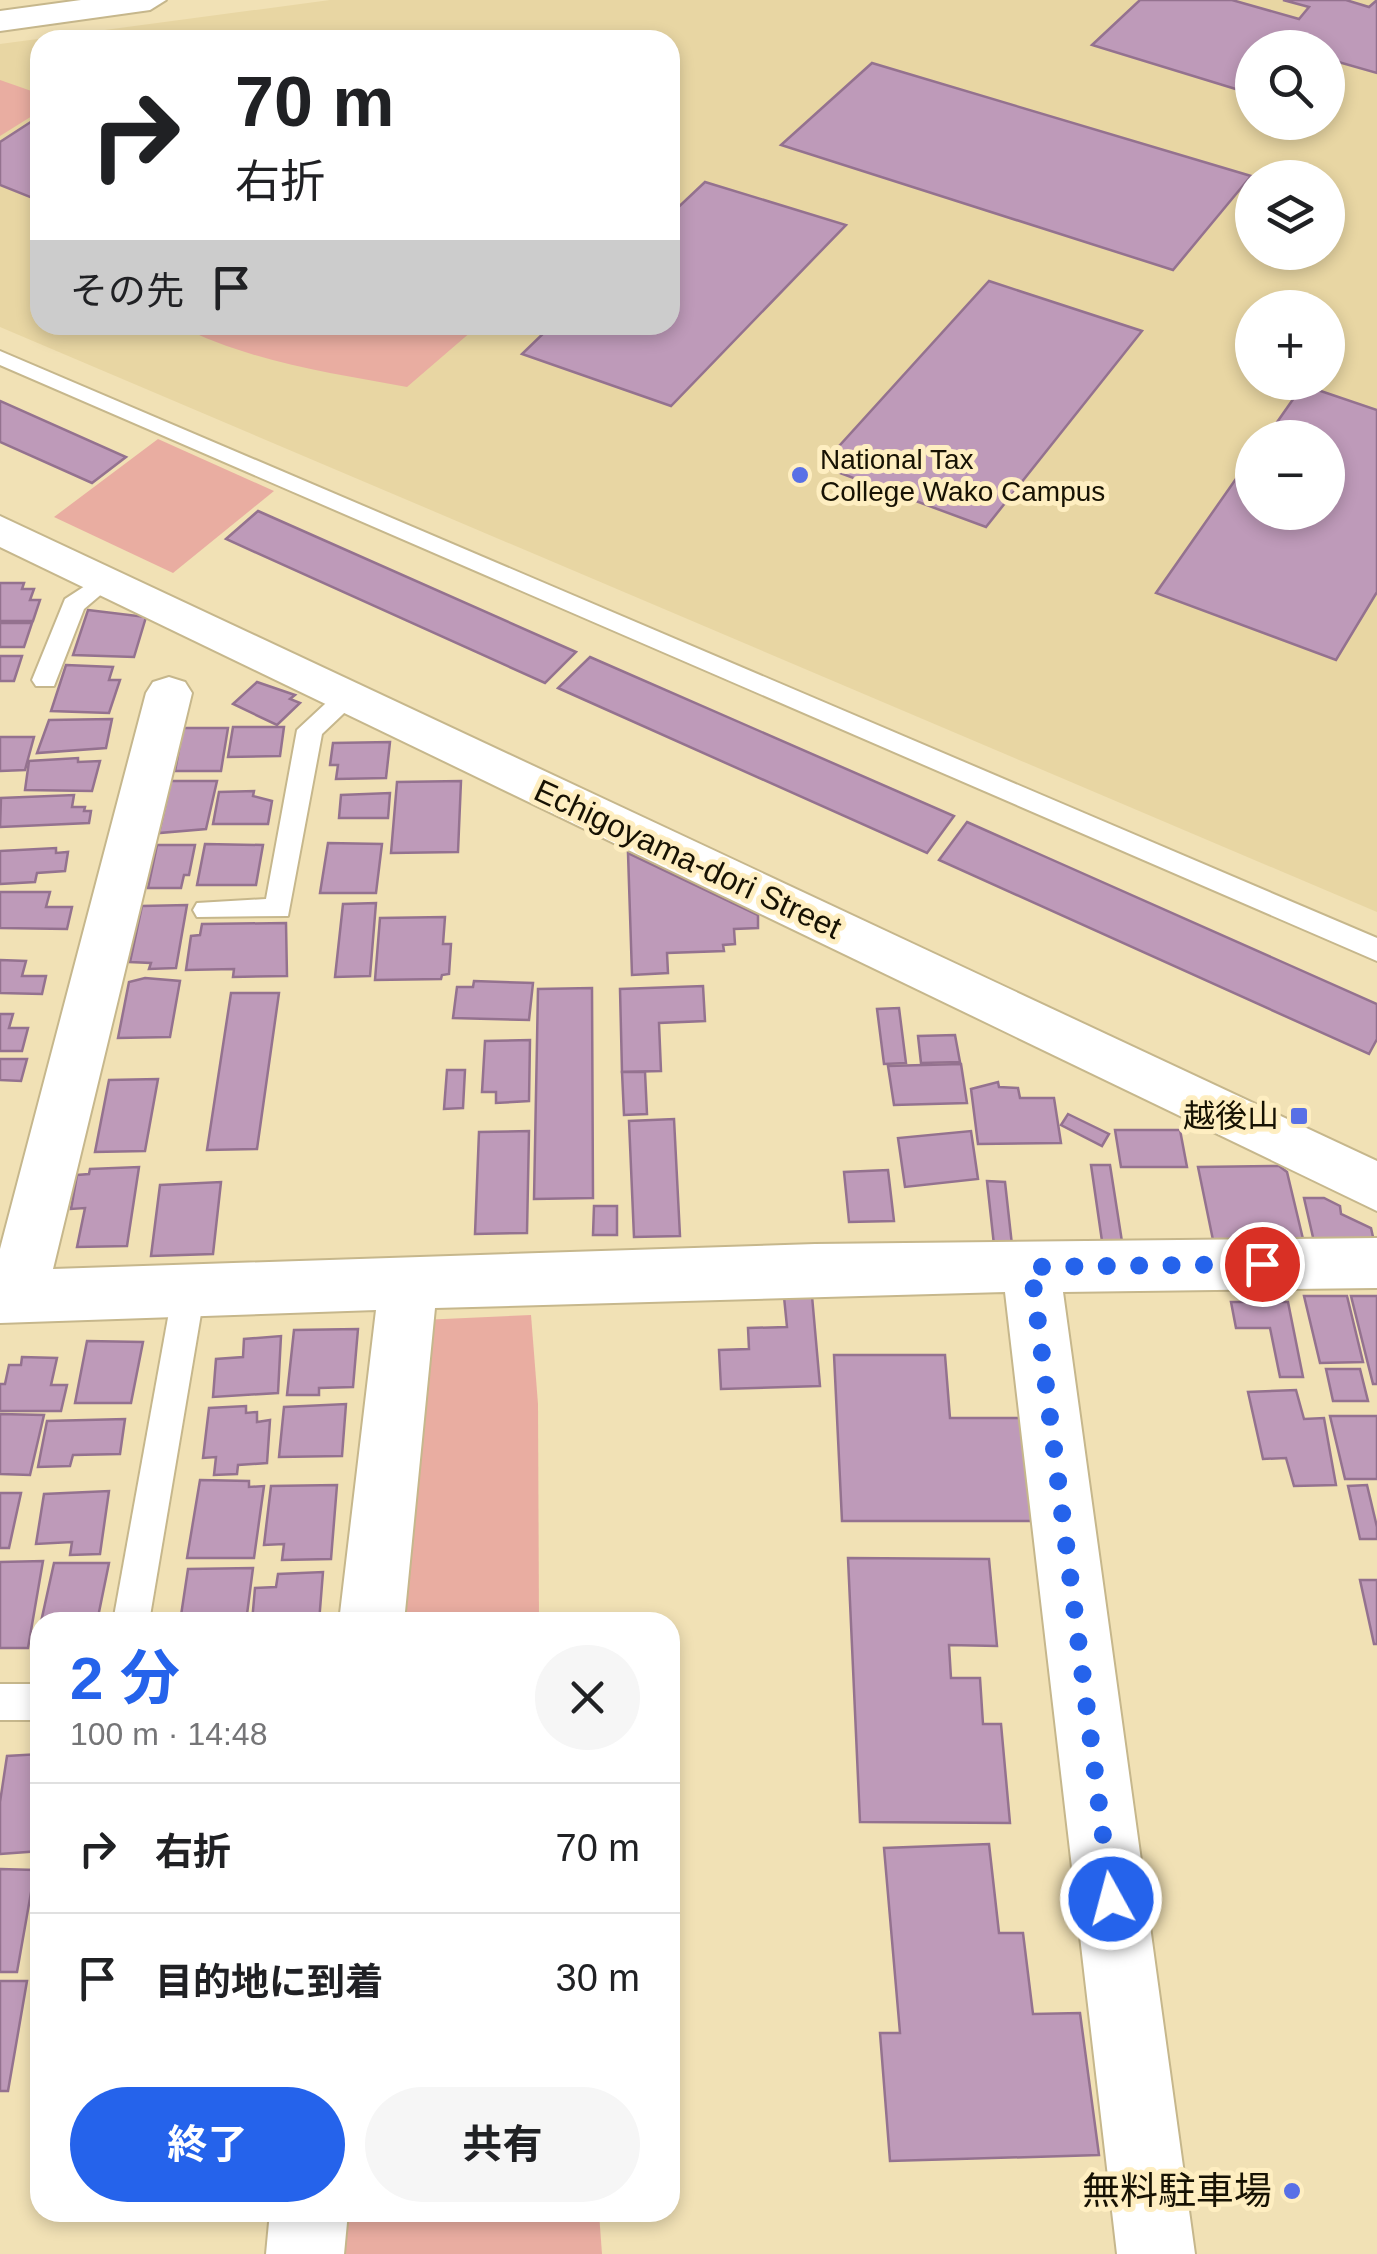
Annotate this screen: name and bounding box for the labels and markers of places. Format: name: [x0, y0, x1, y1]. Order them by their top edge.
place label: National Tax College Wako Campus: [820, 444, 1105, 507]
marker: National Tax College Wako Campus: [789, 464, 811, 486]
place label: 越後山: [1183, 1098, 1279, 1134]
marker: 越後山: [1288, 1105, 1310, 1127]
pin: [1220, 1222, 1305, 1307]
place label: 無料駐車場: [1082, 2170, 1272, 2212]
marker: 無料駐車場: [1281, 2180, 1303, 2202]

